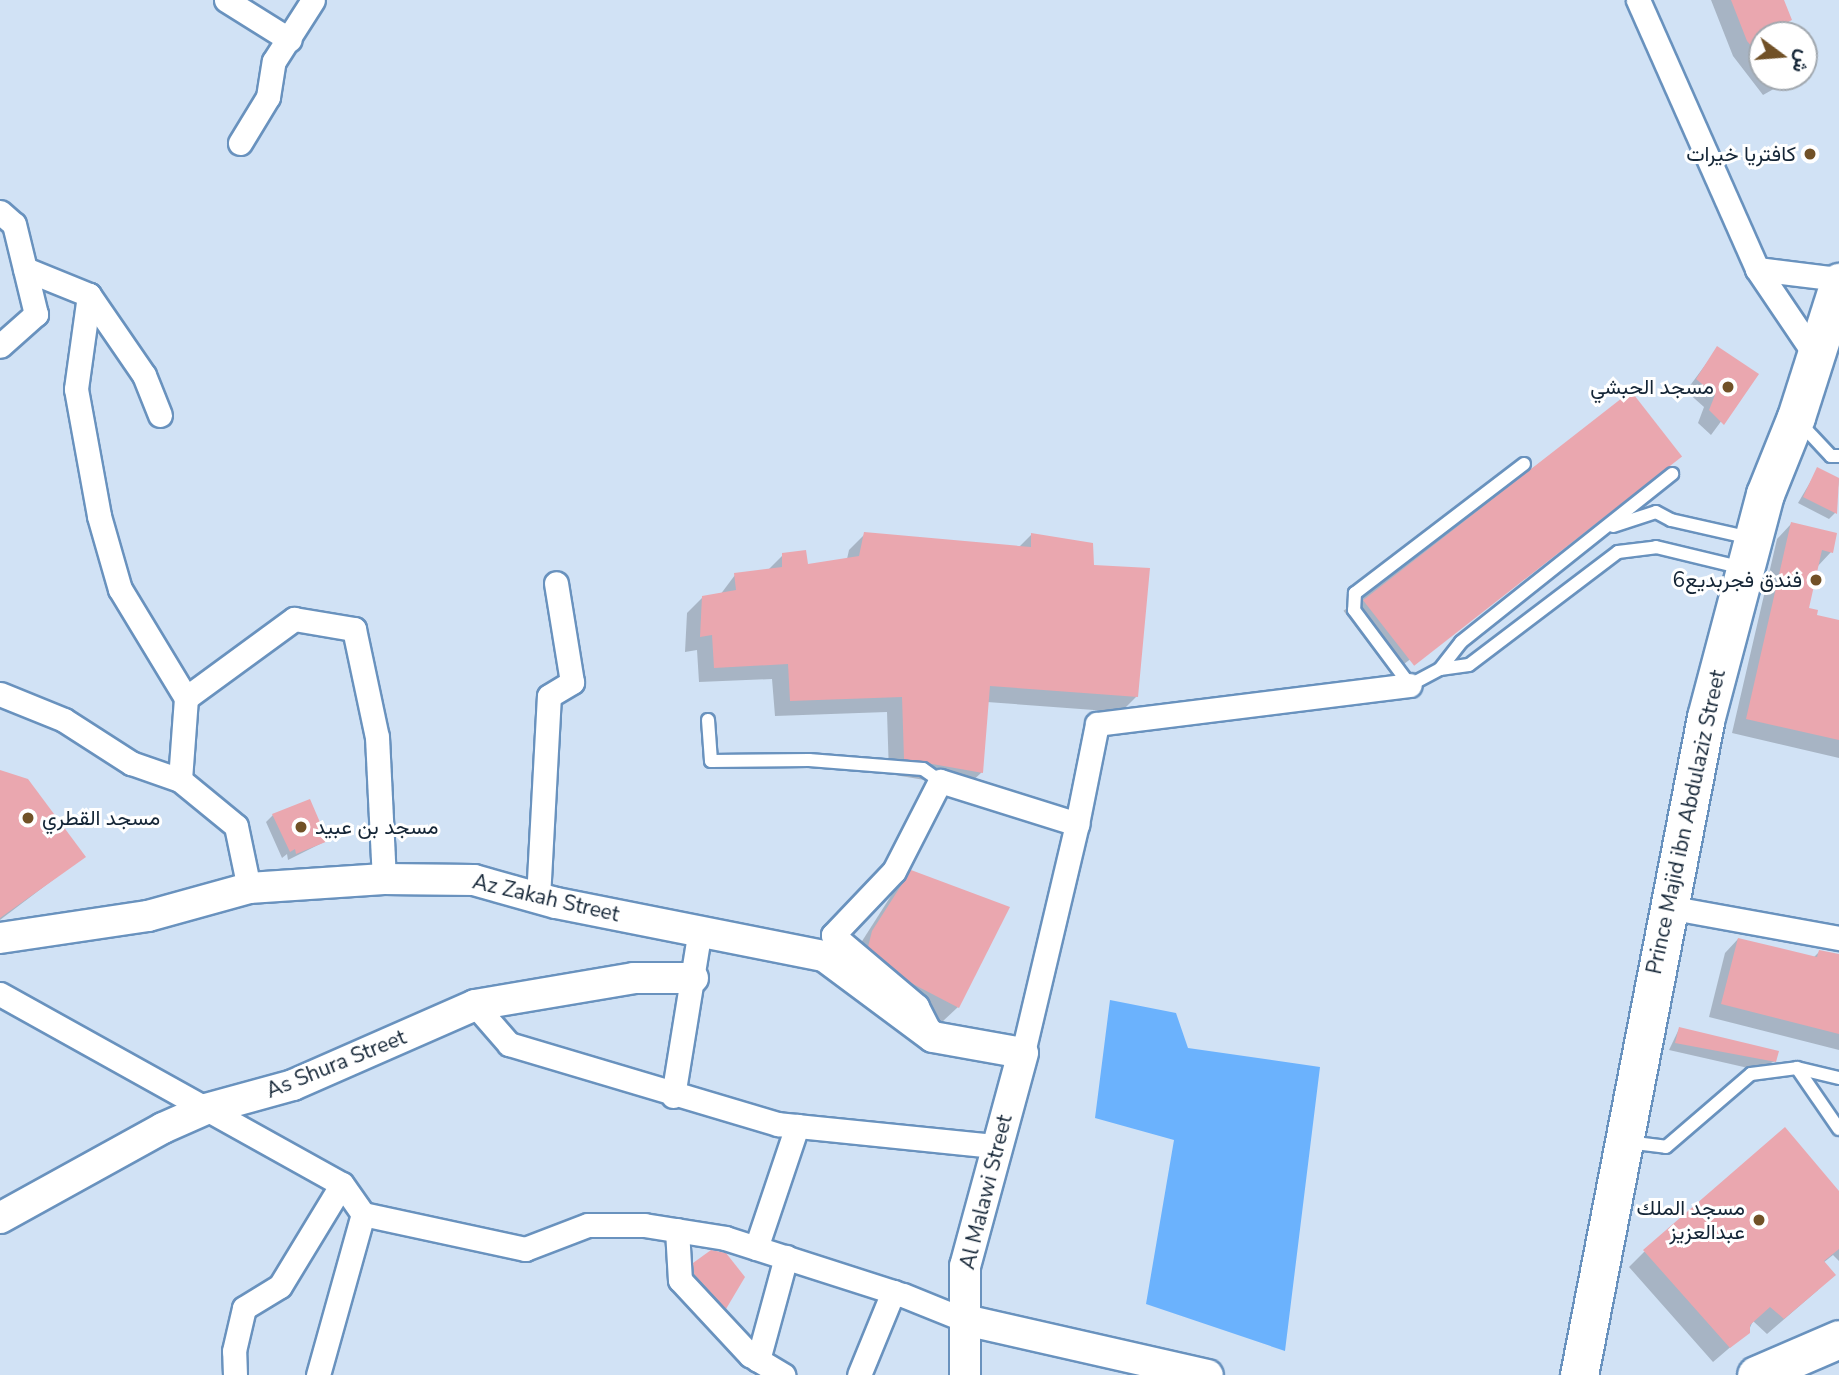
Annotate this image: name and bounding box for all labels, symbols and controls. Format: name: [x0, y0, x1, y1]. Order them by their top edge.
north arrow: [1748, 21, 1818, 91]
text: ش: [1786, 47, 1817, 76]
place label: كافتريا خيرات: [1686, 141, 1796, 167]
marker: كافتريا خيرات: [1802, 146, 1818, 162]
place label: مسجد الحبشي: [1590, 374, 1714, 400]
marker: مسجد الحبشي: [1720, 379, 1736, 395]
place label: فندق فجربديع6: [1672, 567, 1802, 593]
marker: فندق فجربديع6: [1808, 572, 1824, 588]
street label: Prince Majid ibn Abdulaziz Street: [1641, 668, 1731, 976]
place label: مسجد القطري: [42, 805, 160, 831]
marker: مسجد القطري: [20, 810, 36, 826]
place label: مسجد بن عبيد: [315, 814, 439, 840]
marker: مسجد بن عبيد: [293, 819, 309, 835]
street label: Az Zakah Street: [470, 869, 622, 927]
street label: As Shura Street: [262, 1024, 410, 1104]
street label: Al Malawi Street: [955, 1112, 1017, 1272]
place label: مسجد الملك عبدالعزيز: [1636, 1195, 1745, 1245]
marker: مسجد الملك عبدالعزيز: [1751, 1212, 1767, 1228]

